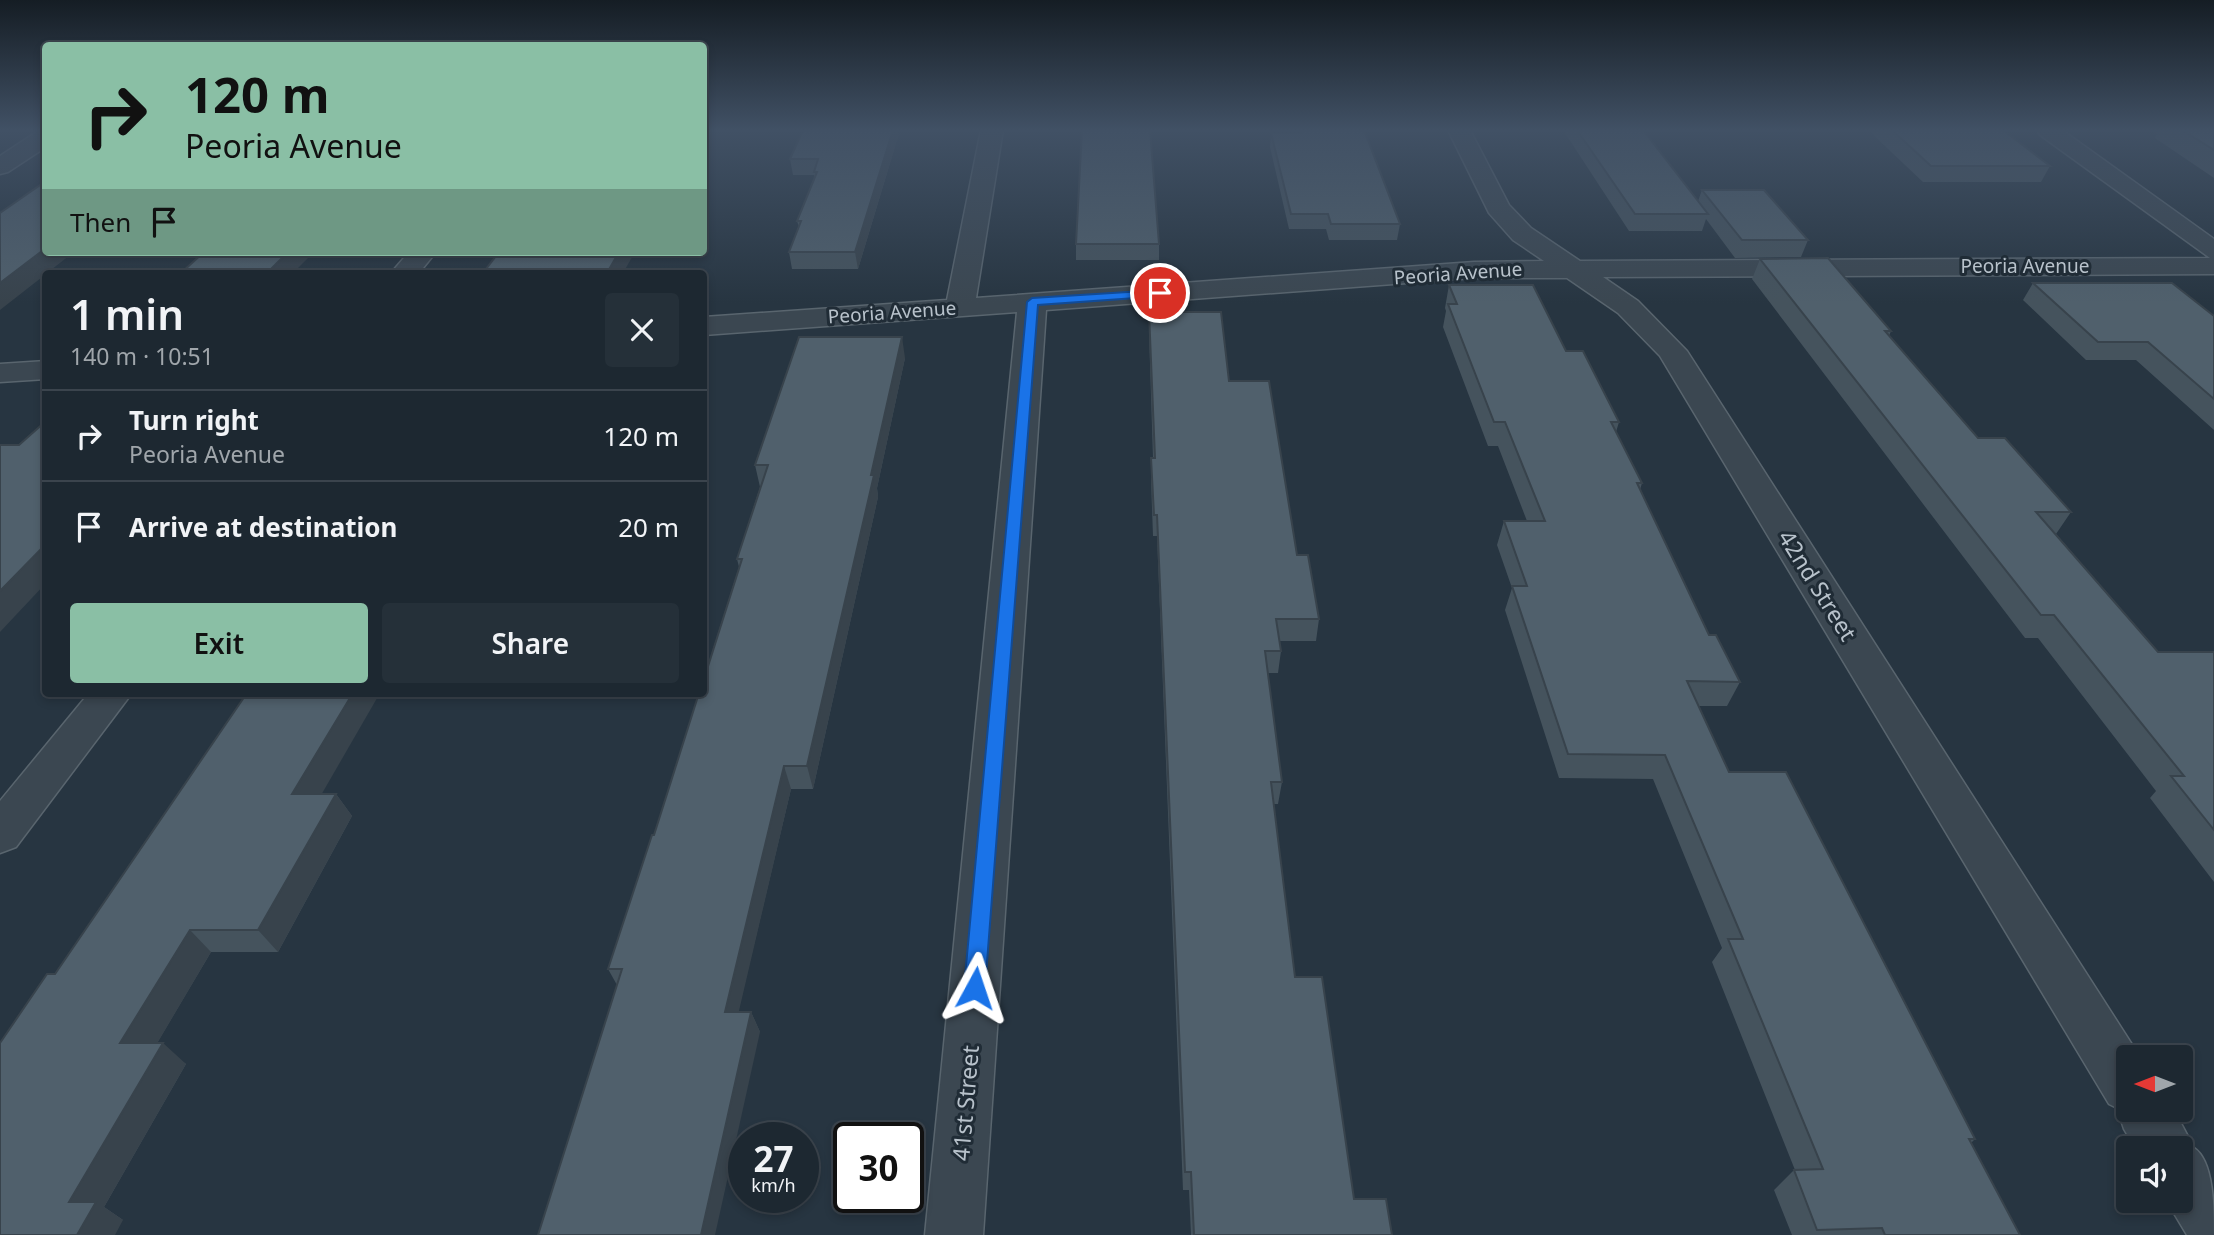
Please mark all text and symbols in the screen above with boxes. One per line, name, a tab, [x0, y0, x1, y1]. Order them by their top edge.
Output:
text: 120 m	[185, 61, 330, 127]
icon: right	[70, 70, 161, 161]
text: Peoria Avenue	[185, 124, 402, 167]
icon: arrive	[145, 203, 183, 241]
text: Then	[70, 204, 131, 240]
street label: Peoria Avenue	[1961, 253, 2089, 279]
street label: Peoria Avenue	[1393, 256, 1523, 290]
pin	[1130, 263, 1190, 323]
icon: arrive	[1141, 274, 1179, 312]
text: 1 min	[70, 285, 184, 342]
button: close	[605, 293, 679, 367]
street label: Peoria Avenue	[827, 295, 957, 329]
text: 140 m · 10:51	[70, 340, 214, 372]
text: Turn right	[129, 402, 259, 438]
icon: right	[70, 417, 108, 455]
text: 120 m	[603, 418, 679, 454]
text: Peoria Avenue	[129, 438, 285, 470]
icon: arrive	[70, 508, 108, 546]
text: Arrive at destination	[129, 509, 398, 545]
text: 20 m	[618, 509, 679, 545]
street label: 42nd Street	[1771, 524, 1865, 646]
button: Exit	[70, 603, 368, 683]
button: Share	[382, 603, 679, 683]
position arrow	[938, 951, 1012, 1025]
street label: 41st Street	[944, 1044, 986, 1162]
north arrow	[2116, 1045, 2193, 1122]
map controls	[2116, 1045, 2193, 1213]
speed limit sign: 30	[833, 1122, 924, 1213]
text: 27	[753, 1135, 794, 1182]
button: sound	[2116, 1136, 2193, 1213]
text: km/h	[751, 1173, 796, 1197]

